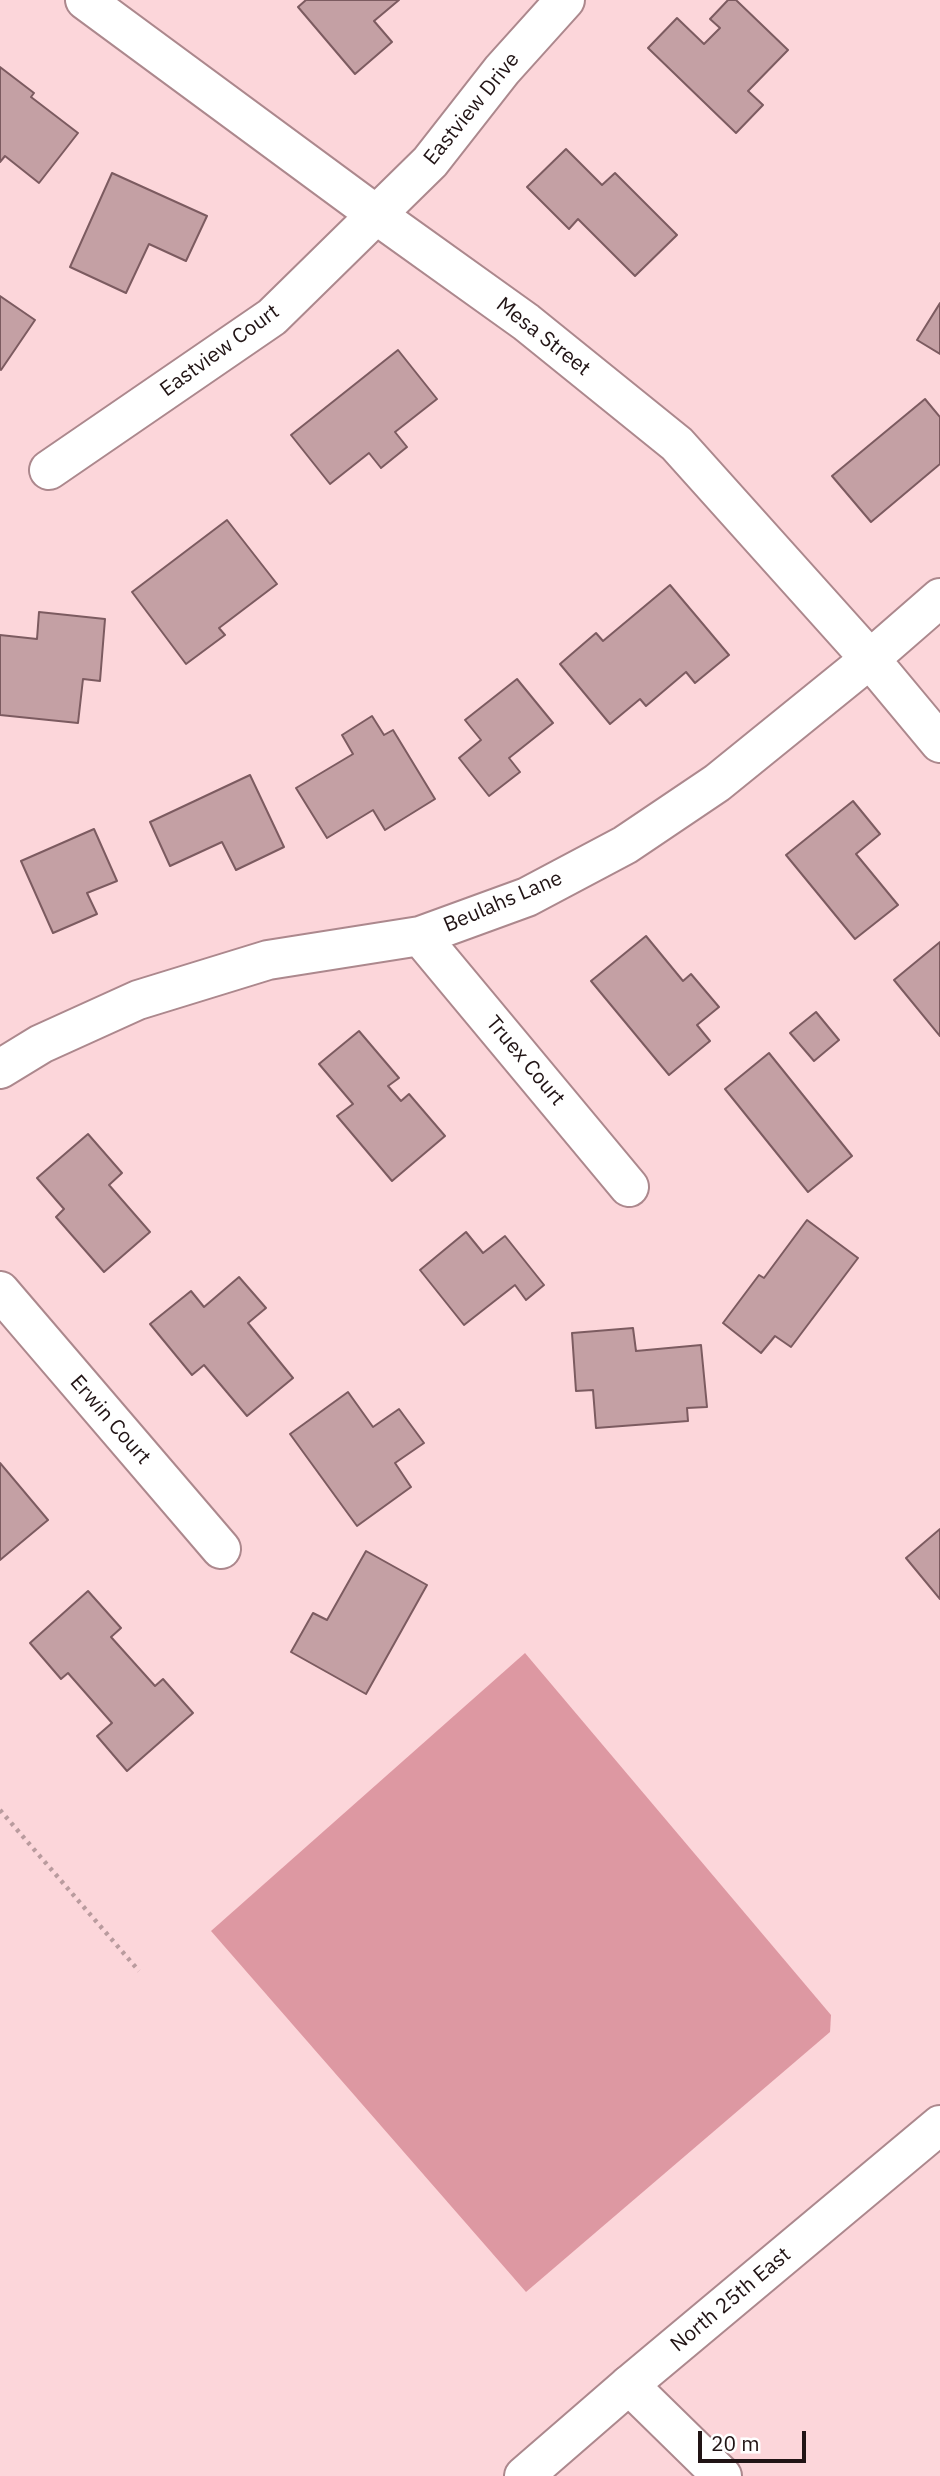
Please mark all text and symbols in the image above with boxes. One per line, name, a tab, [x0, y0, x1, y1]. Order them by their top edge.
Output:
street label: Eastview Drive	[419, 48, 525, 170]
street label: Mesa Street	[491, 292, 595, 382]
street label: Eastview Court	[156, 299, 284, 403]
street label: Beulahs Lane	[440, 866, 566, 938]
street label: Truex Court	[480, 1011, 570, 1111]
street label: Erwin Court	[64, 1370, 156, 1470]
street label: North 25th East	[666, 2242, 796, 2358]
scale bar	[702, 2416, 810, 2460]
text: 20 m	[711, 2429, 760, 2457]

